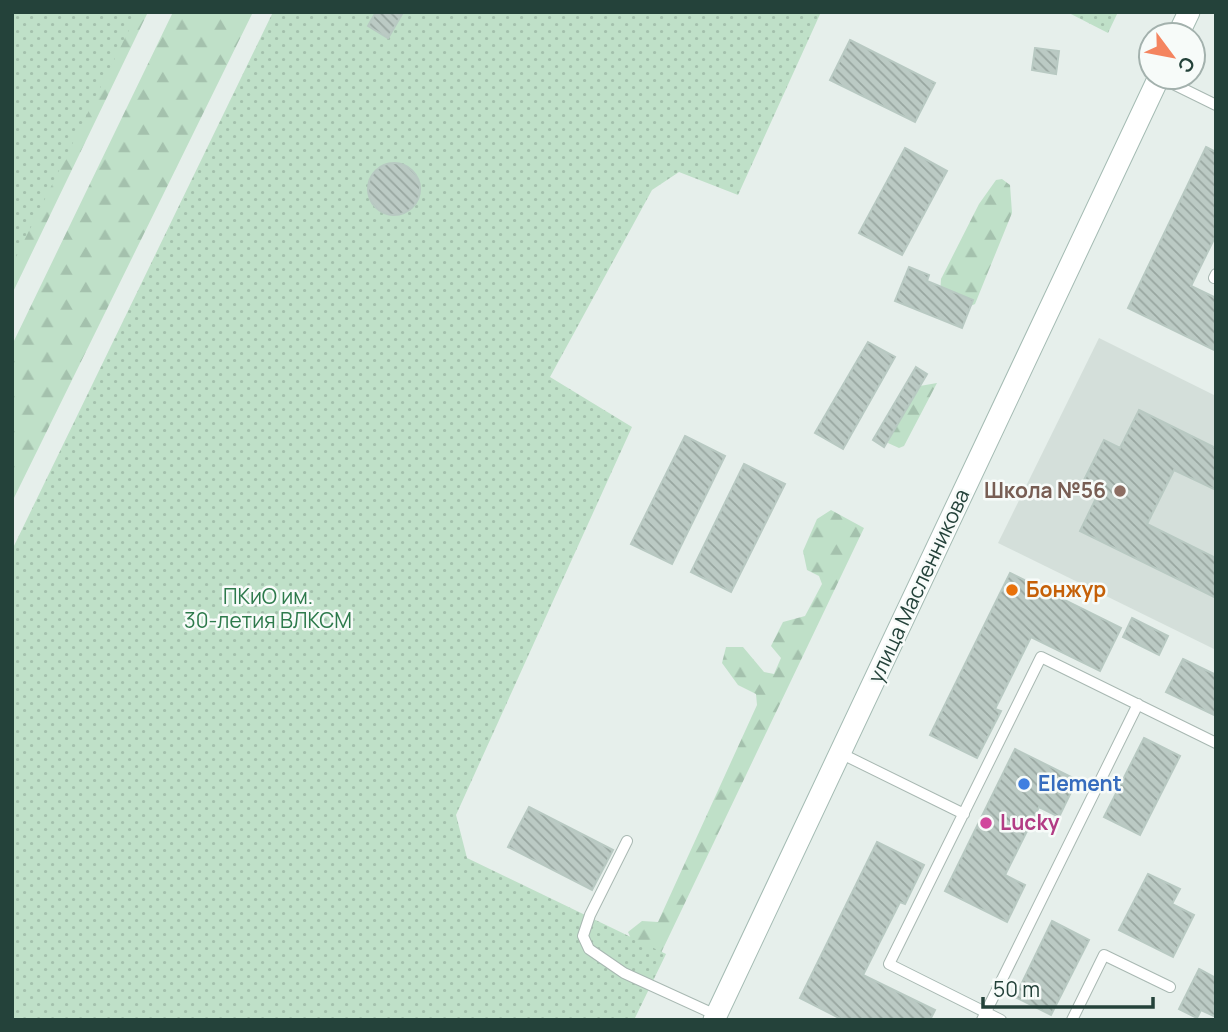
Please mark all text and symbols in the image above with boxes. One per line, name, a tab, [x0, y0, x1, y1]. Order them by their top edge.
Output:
north arrow	[1137, 21, 1207, 91]
text: С	[1172, 52, 1201, 78]
place label: Школа №56	[984, 476, 1106, 504]
marker: Школа №56	[1112, 483, 1128, 499]
street label: улица Масленникова	[861, 484, 975, 687]
place label: Бонжур	[1026, 575, 1106, 603]
park label: ПКиО им. 30-летия ВЛКСМ	[184, 582, 352, 634]
marker: Бонжур	[1004, 582, 1020, 598]
place label: Element	[1038, 769, 1122, 797]
marker: Element	[1016, 776, 1032, 792]
place label: Lucky	[1000, 808, 1060, 836]
marker: Lucky	[978, 815, 994, 831]
scale bar	[983, 965, 1153, 1009]
text: 50 m	[993, 975, 1040, 1003]

